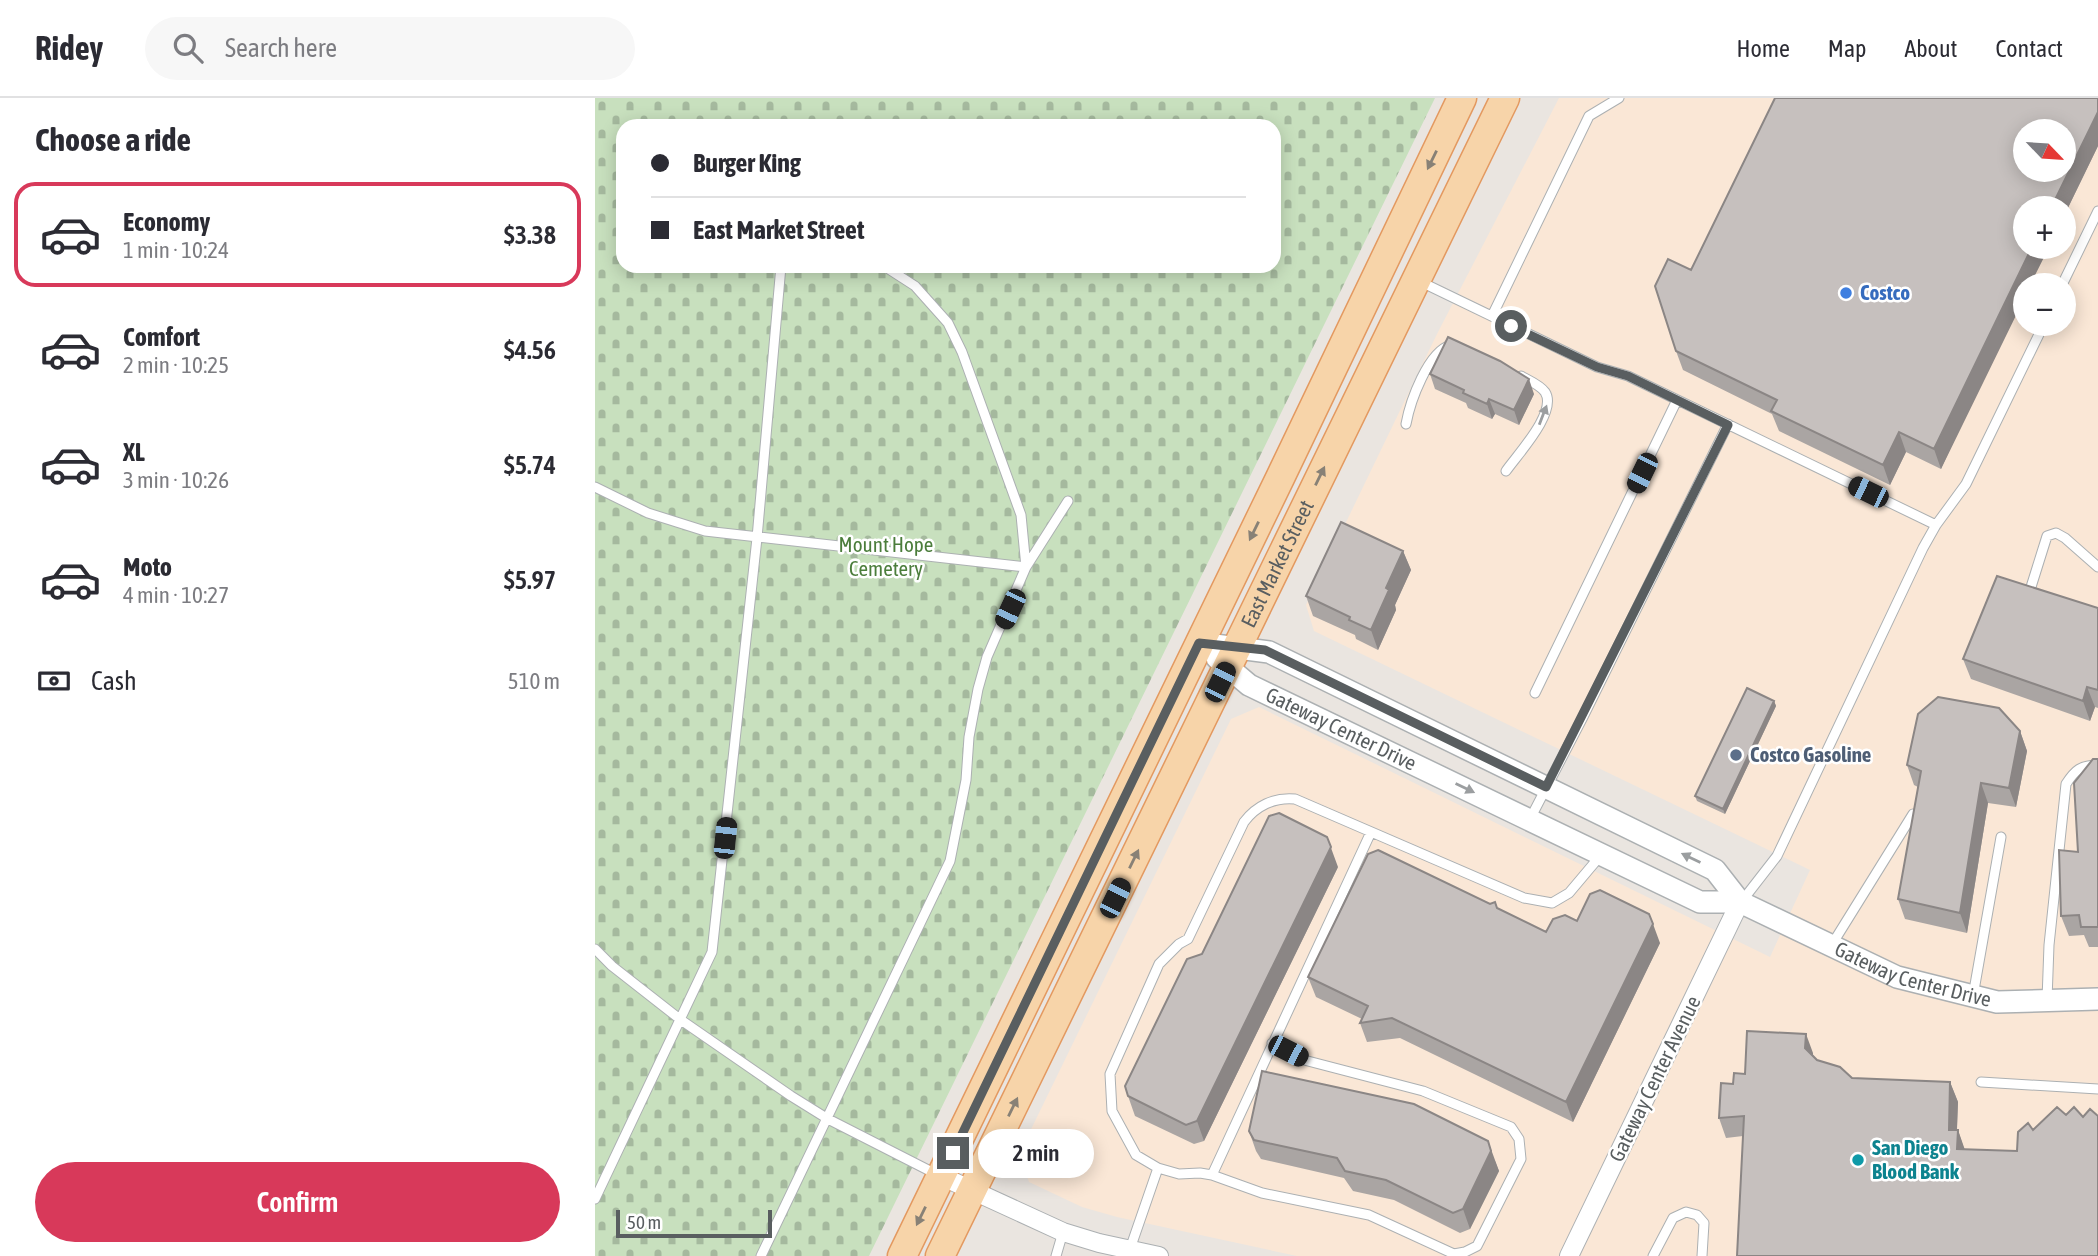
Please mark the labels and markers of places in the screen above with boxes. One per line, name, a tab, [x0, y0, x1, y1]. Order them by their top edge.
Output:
place label: Costco	[1860, 280, 1910, 304]
marker: Costco	[1838, 285, 1854, 301]
place label: Costco Gasoline	[1750, 742, 1871, 766]
marker: Costco Gasoline	[1728, 747, 1744, 763]
place label: San Diego Blood Bank	[1872, 1135, 1960, 1183]
marker: San Diego Blood Bank	[1850, 1152, 1866, 1168]

